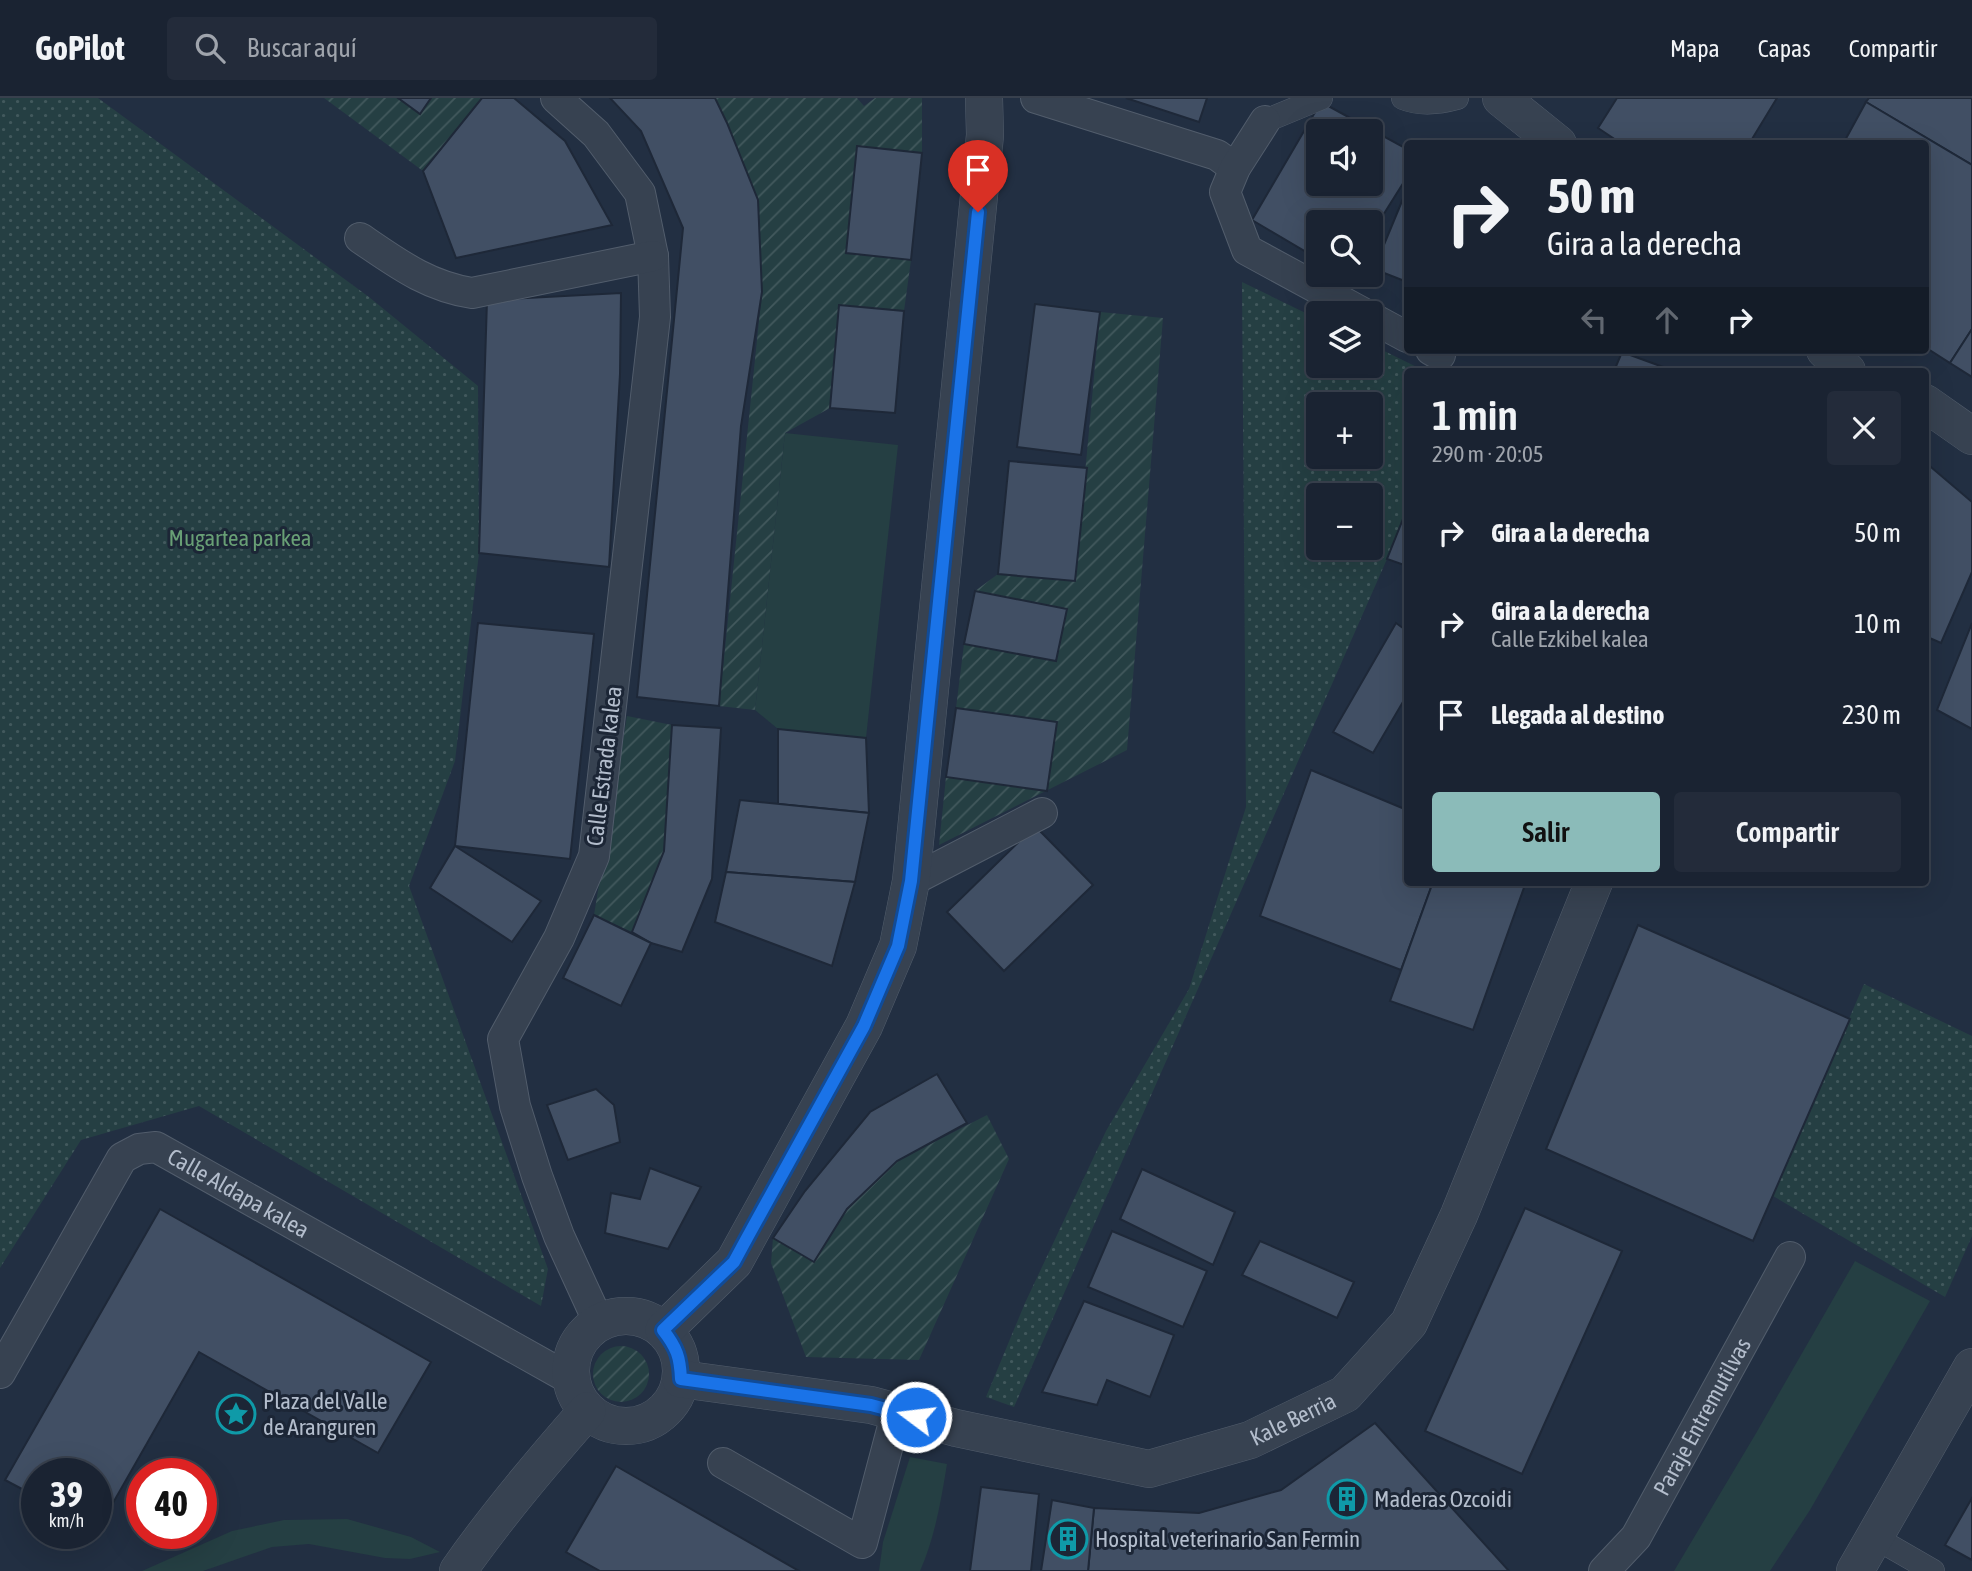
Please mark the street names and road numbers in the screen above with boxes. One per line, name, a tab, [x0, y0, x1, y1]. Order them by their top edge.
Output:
street label: Calle Estrada kalea	[581, 685, 627, 847]
street label: Calle Aldapa kalea	[163, 1143, 314, 1243]
street label: Paraje Entremutilvas	[1648, 1333, 1756, 1500]
street label: Kale Berria	[1246, 1387, 1340, 1451]

